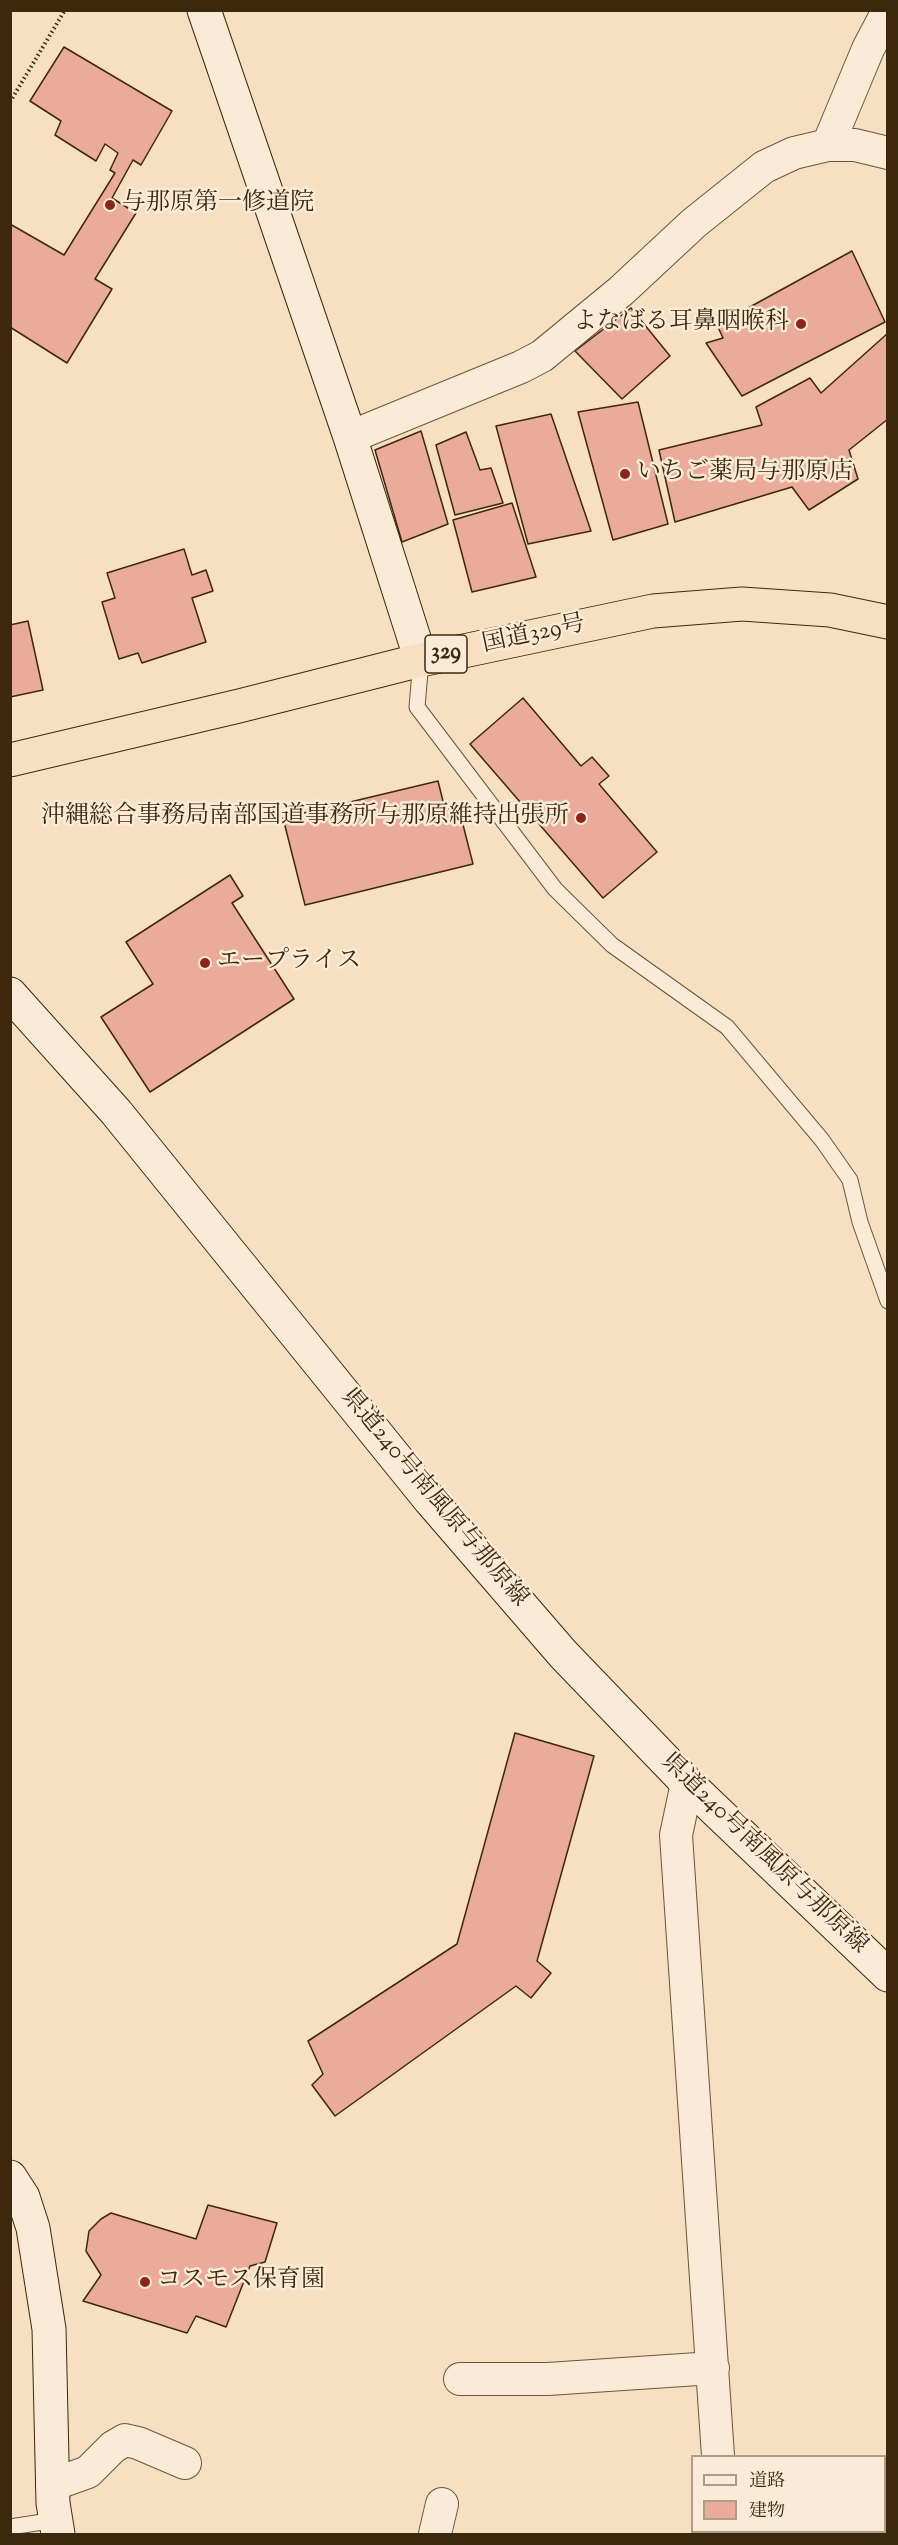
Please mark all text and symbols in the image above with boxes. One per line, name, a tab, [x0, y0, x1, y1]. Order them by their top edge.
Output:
place label: 与那原第一修道院	[122, 191, 314, 219]
marker: 与那原第一修道院	[103, 198, 117, 212]
place label: よなばる耳鼻咽喉科	[573, 310, 789, 338]
marker: よなばる耳鼻咽喉科	[794, 317, 808, 331]
place label: いちご薬局与那原店	[637, 460, 853, 488]
marker: いちご薬局与那原店	[618, 467, 632, 481]
street label: 国道329号	[480, 611, 588, 661]
road number: 329	[425, 635, 467, 673]
place label: 沖縄総合事務局南部国道事務所与那原維持出張所	[41, 804, 569, 832]
marker: 沖縄総合事務局南部国道事務所与那原維持出張所	[574, 811, 588, 825]
place label: エープライス	[217, 949, 361, 977]
marker: エープライス	[198, 956, 212, 970]
street label: 県道240号南風原与那原線	[333, 1384, 533, 1614]
street label: 県道240号南風原与那原線	[654, 1749, 872, 1961]
place label: コスモス保育園	[157, 2268, 325, 2296]
marker: コスモス保育園	[138, 2275, 152, 2289]
legend	[691, 2455, 886, 2533]
text: 道路	[749, 2469, 785, 2495]
text: 建物	[749, 2499, 785, 2525]

